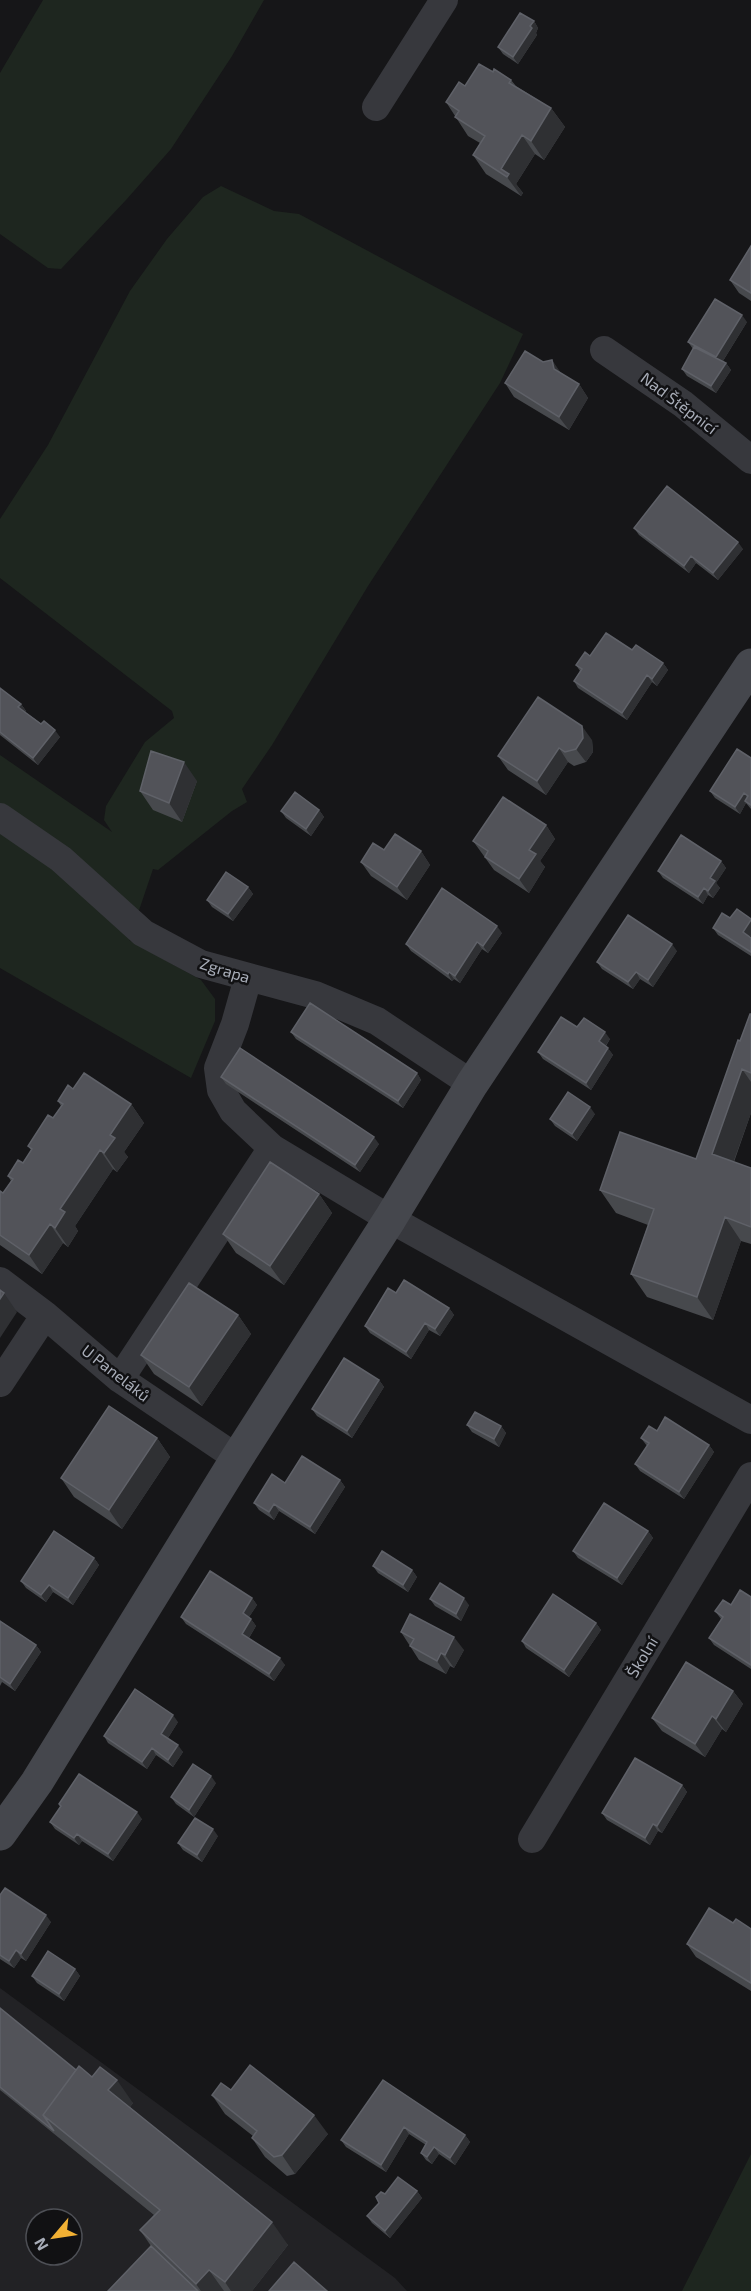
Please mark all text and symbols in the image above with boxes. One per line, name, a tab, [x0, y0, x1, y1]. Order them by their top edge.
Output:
street label: Nad Štěpnicí	[637, 368, 722, 438]
street label: Zgrapa	[198, 953, 252, 986]
street label: U Paneláků	[79, 1340, 154, 1405]
street label: Školní	[622, 1632, 662, 1680]
north arrow	[24, 2207, 84, 2267]
text: N	[29, 2235, 52, 2254]

